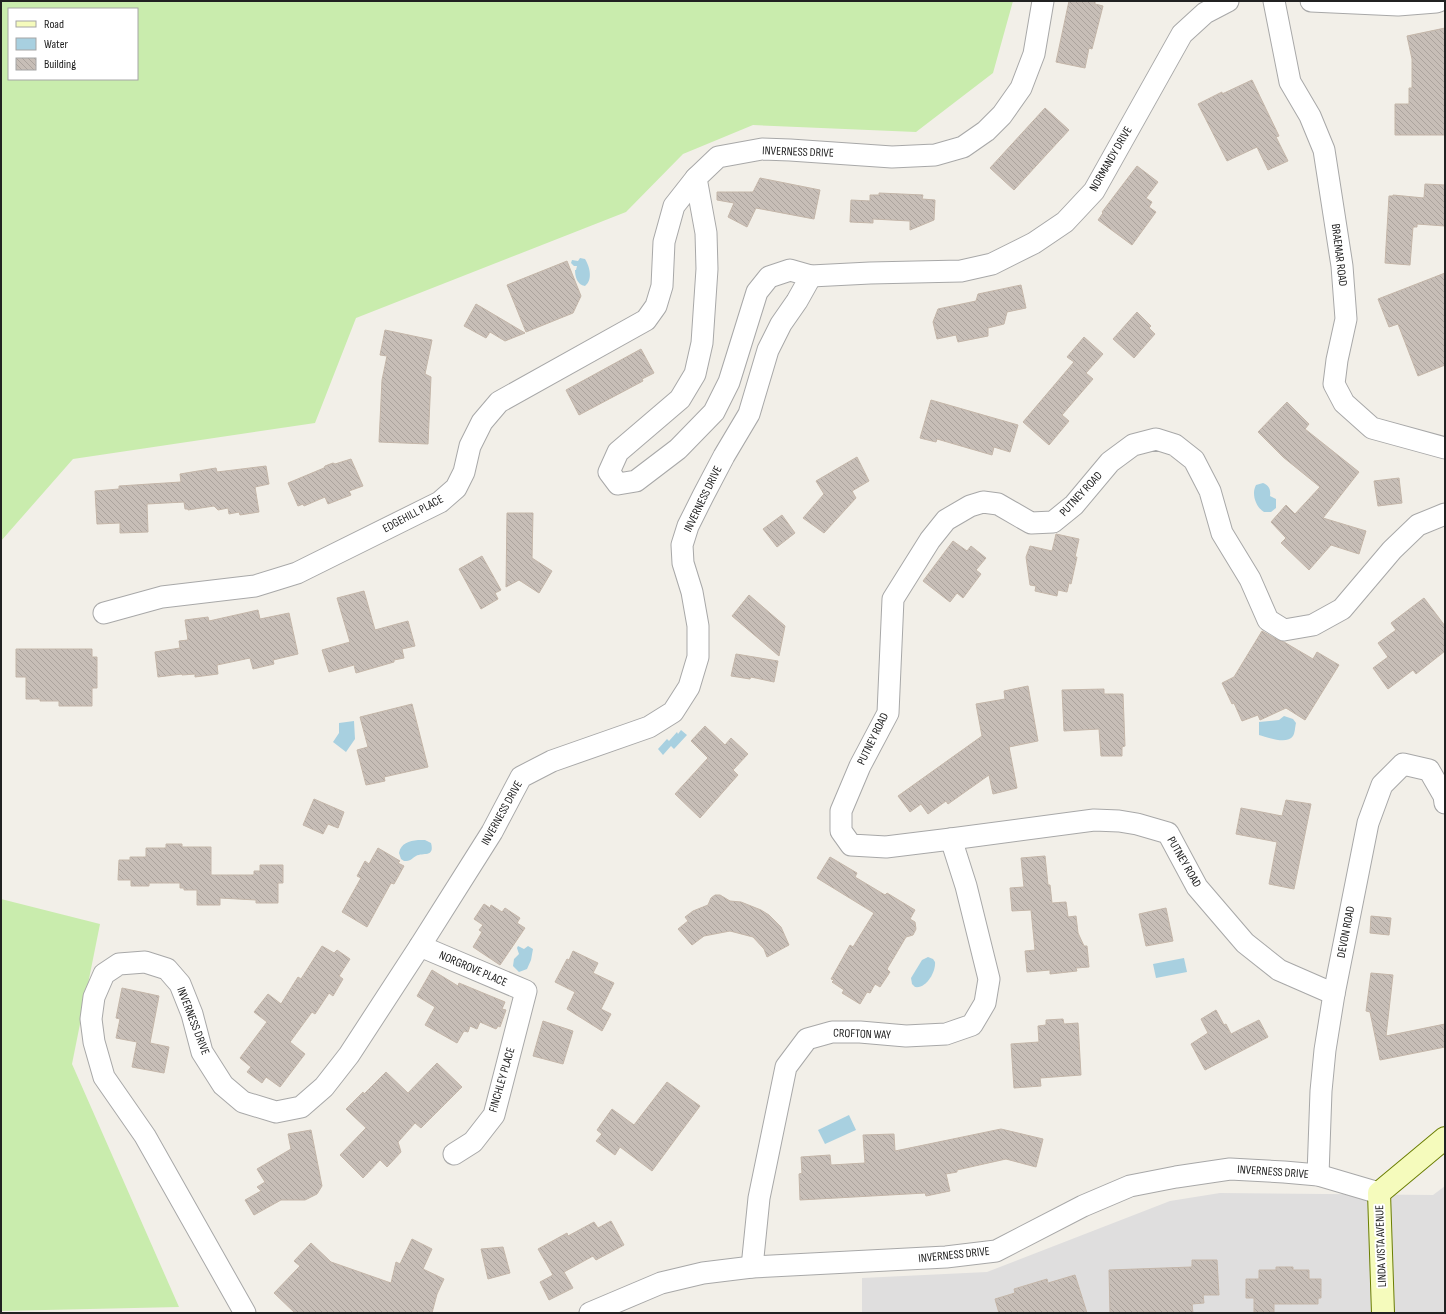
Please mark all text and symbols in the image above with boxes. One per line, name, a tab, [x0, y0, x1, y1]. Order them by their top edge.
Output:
legend	[8, 8, 138, 80]
text: Road	[44, 17, 64, 32]
text: Water	[44, 37, 68, 52]
text: Building	[44, 57, 76, 72]
street label: NORMANDY DRIVE	[1086, 124, 1136, 194]
street label: INVERNESS DRIVE	[762, 143, 834, 161]
street label: BRAEMAR ROAD	[1328, 223, 1350, 287]
street label: INVERNESS DRIVE	[681, 463, 725, 535]
street label: PUTNEY ROAD	[1056, 468, 1106, 520]
street label: EDGEHILL PLACE	[380, 492, 446, 536]
street label: PUTNEY ROAD	[854, 710, 892, 768]
street label: INVERNESS DRIVE	[478, 778, 526, 848]
street label: PUTNEY ROAD	[1163, 834, 1205, 890]
street label: DEVON ROAD	[1334, 905, 1358, 959]
street label: NORGROVE PLACE	[437, 948, 509, 990]
street label: INVERNESS DRIVE	[173, 985, 213, 1057]
street label: CROFTON WAY	[833, 1025, 891, 1043]
street label: FINCHLEY PLACE	[486, 1046, 518, 1114]
street label: INVERNESS DRIVE	[1237, 1162, 1309, 1182]
street label: LINDA VISTA AVENUE	[1372, 1205, 1390, 1287]
street label: INVERNESS DRIVE	[918, 1244, 990, 1266]

